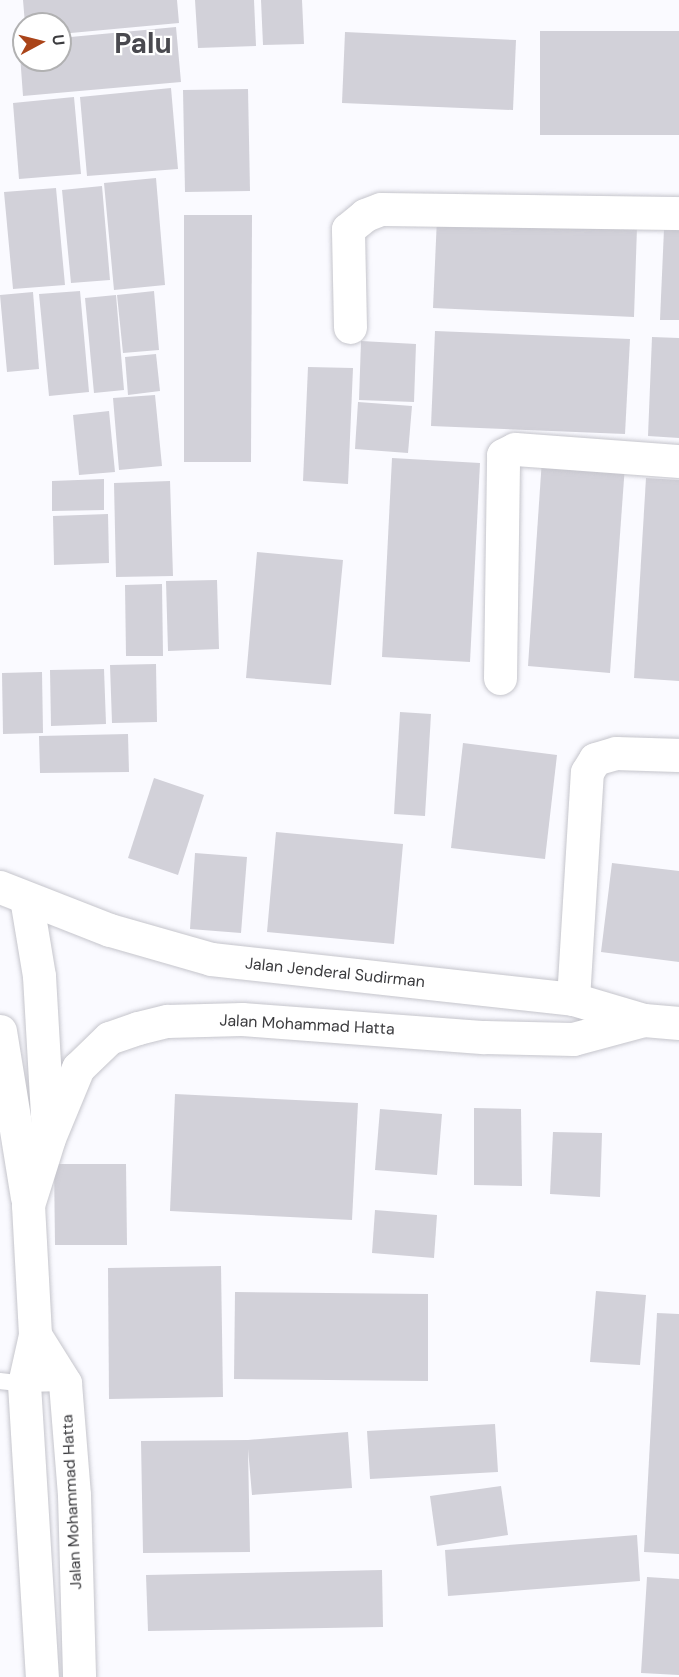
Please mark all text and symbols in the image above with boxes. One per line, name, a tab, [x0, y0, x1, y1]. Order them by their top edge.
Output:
north arrow	[12, 12, 72, 72]
district label: Palu	[114, 27, 172, 61]
text: U	[47, 33, 69, 47]
street label: Jalan Jenderal Sudirman	[244, 954, 426, 992]
street label: Jalan Mohammad Hatta	[219, 1011, 395, 1039]
street label: Jalan Mohammad Hatta	[58, 1414, 86, 1590]

